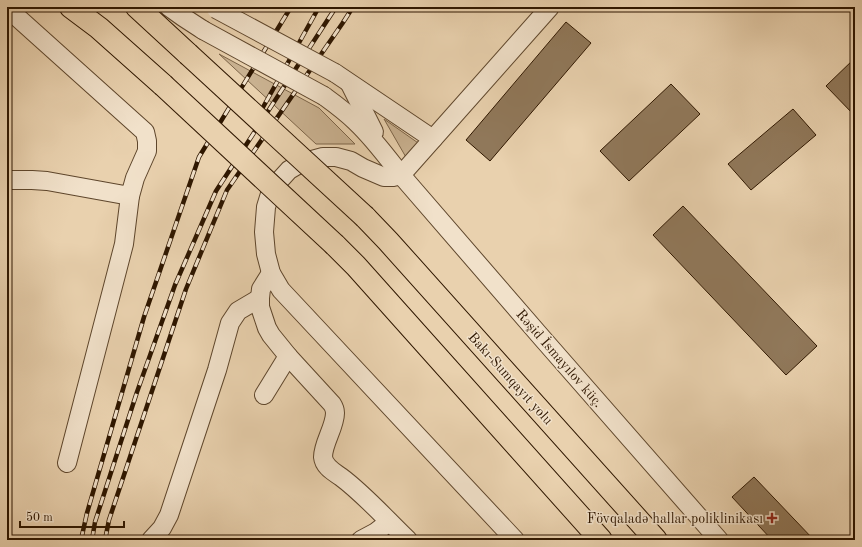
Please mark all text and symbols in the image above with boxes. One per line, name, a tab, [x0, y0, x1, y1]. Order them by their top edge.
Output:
street label: Rəşid İsmayılov küç.	[513, 305, 608, 410]
street label: Bakı-Sumqayıt yolu	[465, 330, 556, 428]
scale bar	[20, 503, 124, 529]
text: 50 m	[26, 511, 53, 524]
place label: Fövqaladə hallar poliklinikası	[587, 512, 763, 526]
marker: Fövqaladə hallar poliklinikası	[766, 512, 778, 524]

